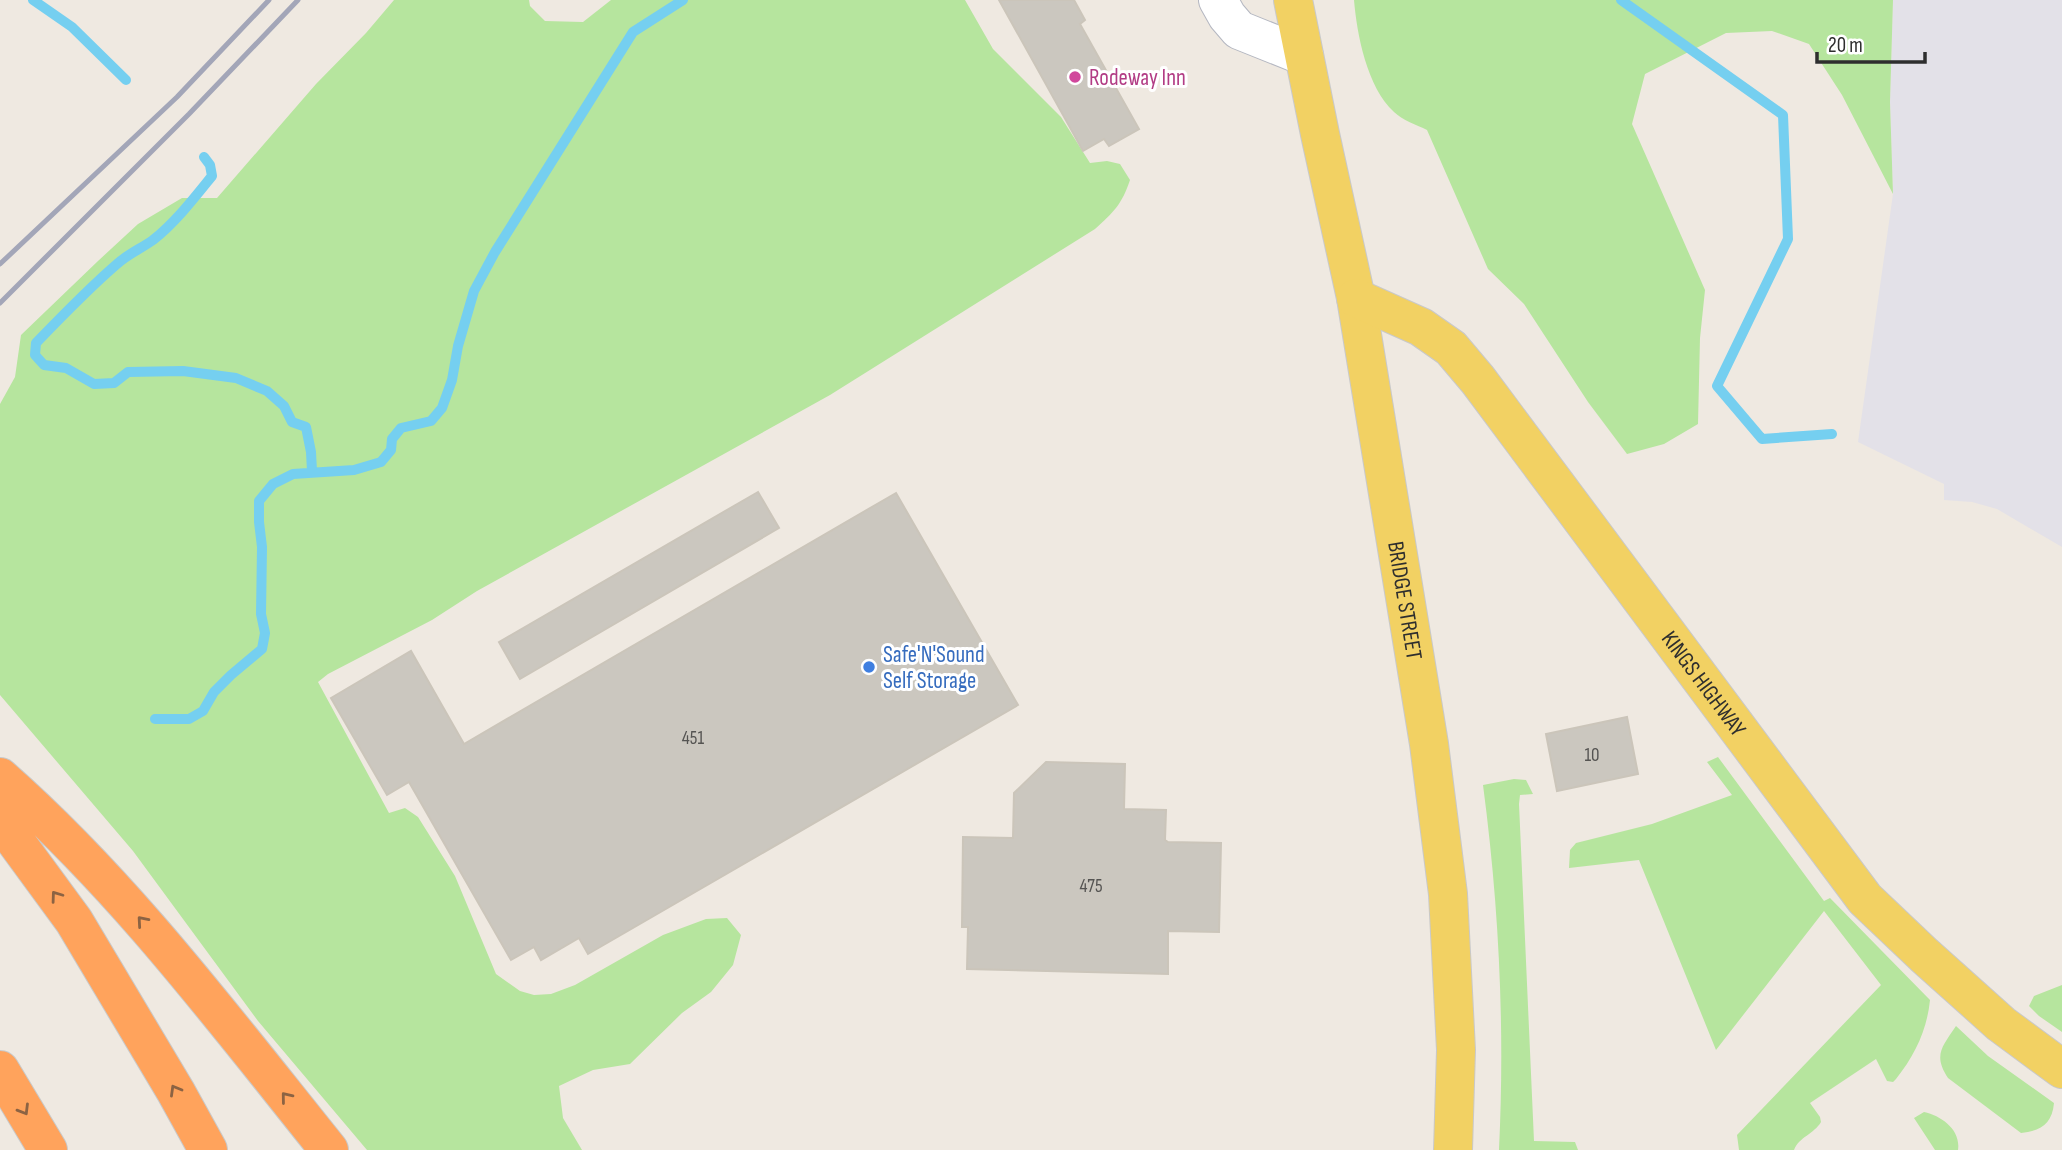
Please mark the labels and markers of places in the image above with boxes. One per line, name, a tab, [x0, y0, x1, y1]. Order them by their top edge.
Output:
place label: Rodeway Inn	[1089, 64, 1186, 92]
marker: Rodeway Inn	[1067, 69, 1083, 85]
place label: Safe'N'Sound Self Storage	[883, 641, 984, 695]
marker: Safe'N'Sound Self Storage	[861, 659, 877, 675]

